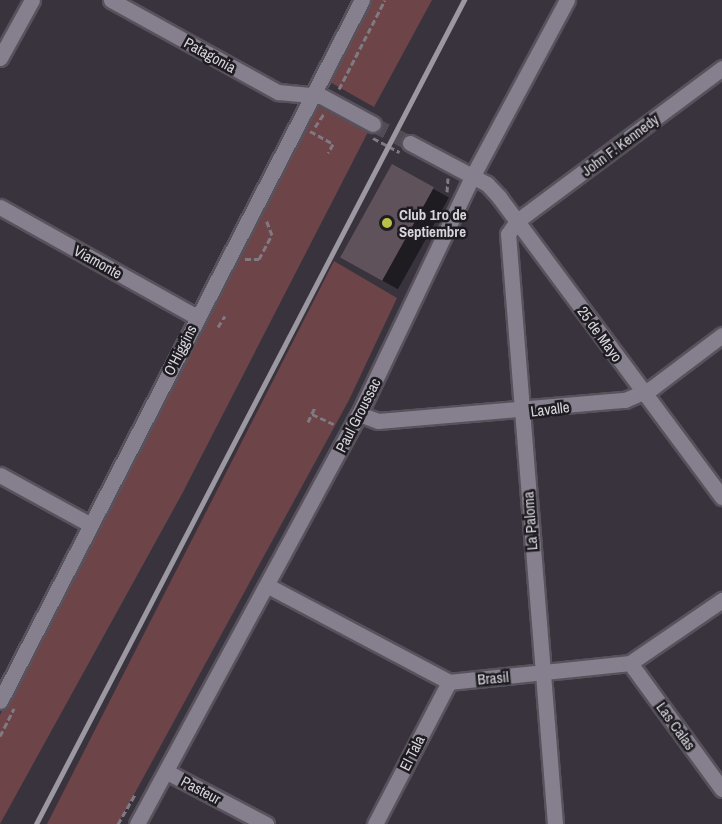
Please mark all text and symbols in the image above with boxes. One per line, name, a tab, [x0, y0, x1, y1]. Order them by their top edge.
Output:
street label: Patagonia	[181, 34, 239, 76]
street label: John F. Kennedy	[578, 110, 662, 180]
place label: Club 1ro de Septiembre	[399, 205, 467, 240]
marker: Club 1ro de Septiembre	[380, 216, 394, 230]
street label: Viamonte	[71, 241, 125, 283]
street label: 25 de Mayo	[574, 303, 626, 365]
street label: O'Higgins	[160, 322, 200, 378]
street label: Paul Groussac	[332, 375, 384, 455]
street label: Lavalle	[530, 398, 570, 420]
street label: La Paloma	[519, 491, 541, 551]
street label: Brasil	[477, 668, 509, 688]
street label: Las Calas	[653, 699, 699, 753]
street label: El Tala	[396, 732, 428, 774]
street label: Pasteur	[178, 772, 224, 808]

